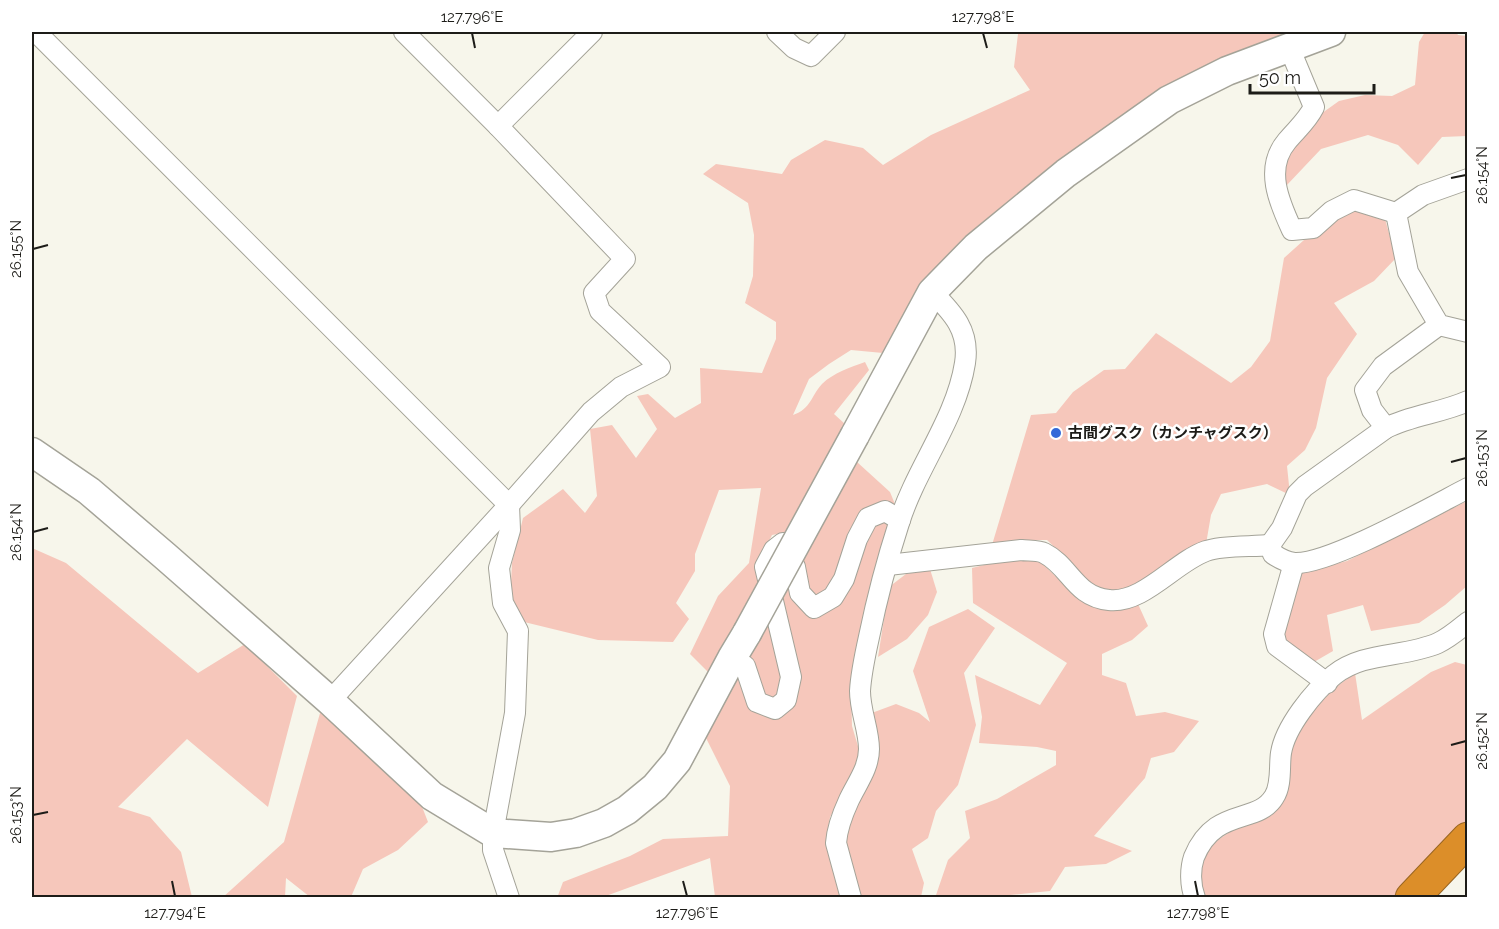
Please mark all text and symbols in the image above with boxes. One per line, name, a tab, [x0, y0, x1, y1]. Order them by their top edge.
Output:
text: 127.796°E	[441, 8, 503, 26]
text: 127.798°E	[952, 8, 1014, 26]
scale bar	[1250, 57, 1374, 95]
text: 50 m	[1259, 67, 1301, 88]
text: 26.154°N	[1473, 146, 1491, 204]
text: 26.155°N	[7, 220, 25, 278]
place label: 古間グスク（カンチャグスク）	[1068, 424, 1278, 442]
marker: 古間グスク（カンチャグスク）	[1049, 426, 1063, 440]
text: 26.153°N	[1473, 429, 1491, 487]
text: 26.154°N	[7, 503, 25, 561]
text: 26.152°N	[1473, 712, 1491, 770]
text: 26.153°N	[7, 786, 25, 844]
text: 127.794°E	[144, 904, 206, 922]
text: 127.796°E	[656, 904, 718, 922]
text: 127.798°E	[1167, 904, 1229, 922]

